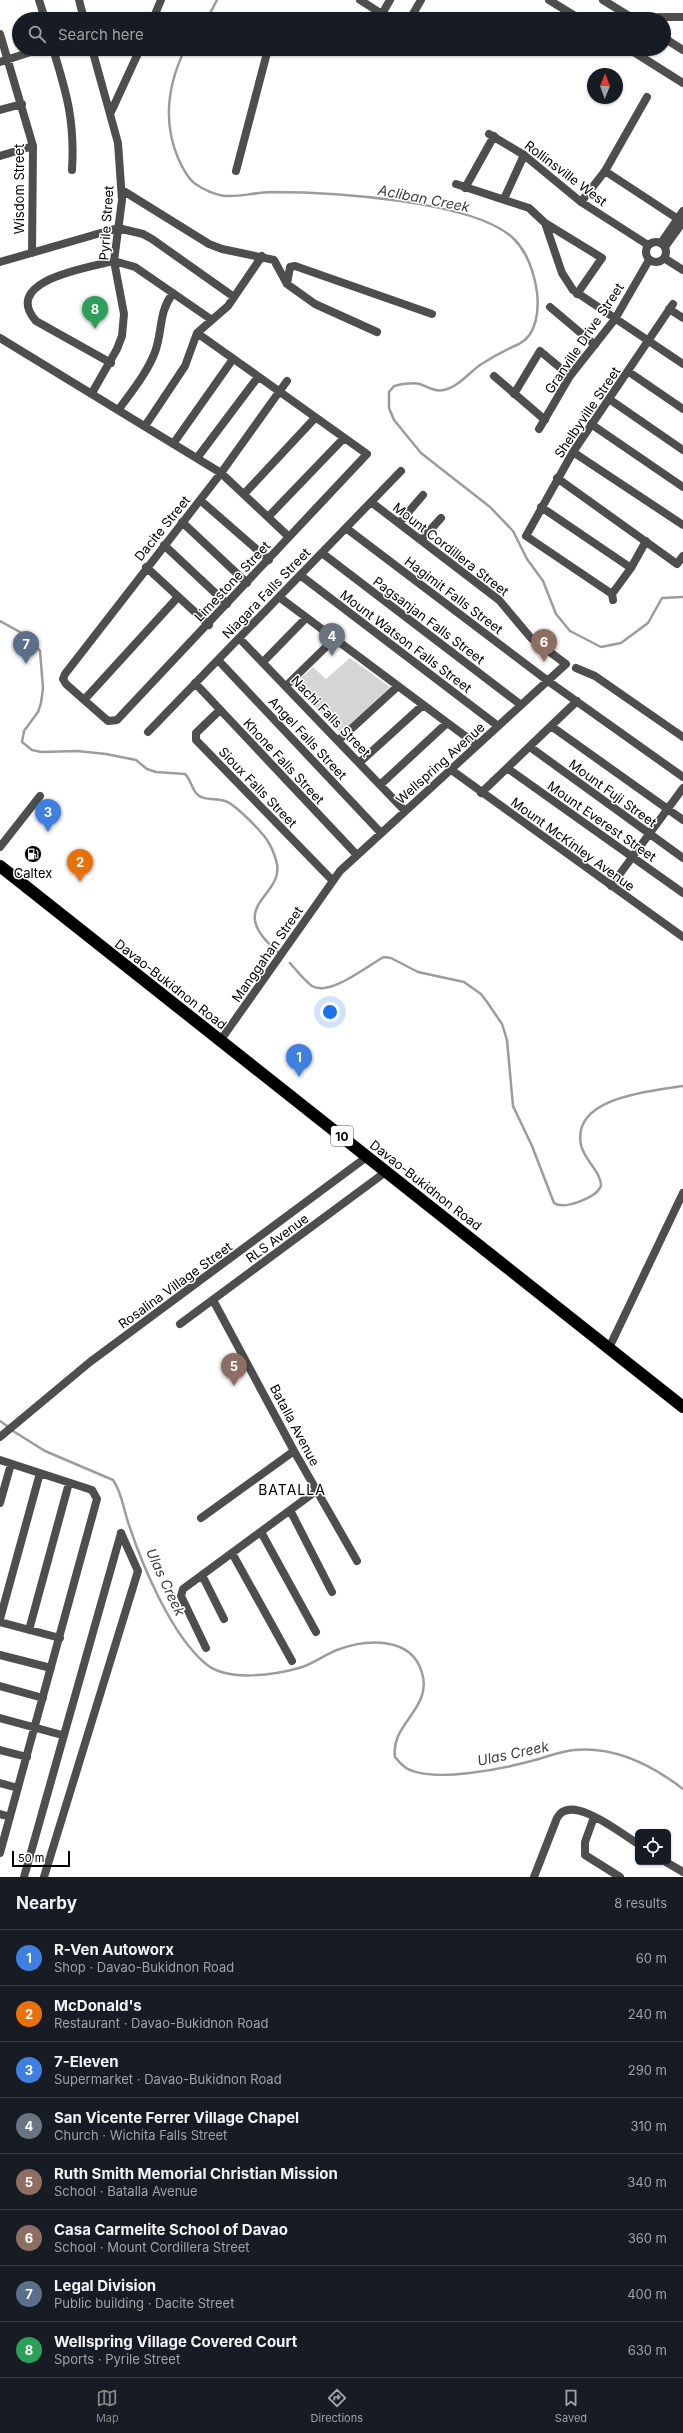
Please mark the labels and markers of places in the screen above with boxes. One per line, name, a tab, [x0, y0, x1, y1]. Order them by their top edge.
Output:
pin: 8	[82, 296, 108, 329]
pin: 4	[319, 623, 345, 656]
pin: 6	[531, 629, 557, 662]
pin: 7	[13, 631, 39, 664]
pin: 3	[35, 799, 61, 832]
fuel station icon: Caltex	[23, 844, 43, 864]
pin: 2	[67, 849, 93, 882]
place label: Caltex	[14, 865, 52, 881]
pin: 1	[286, 1044, 312, 1077]
pin: 5	[221, 1353, 247, 1386]

